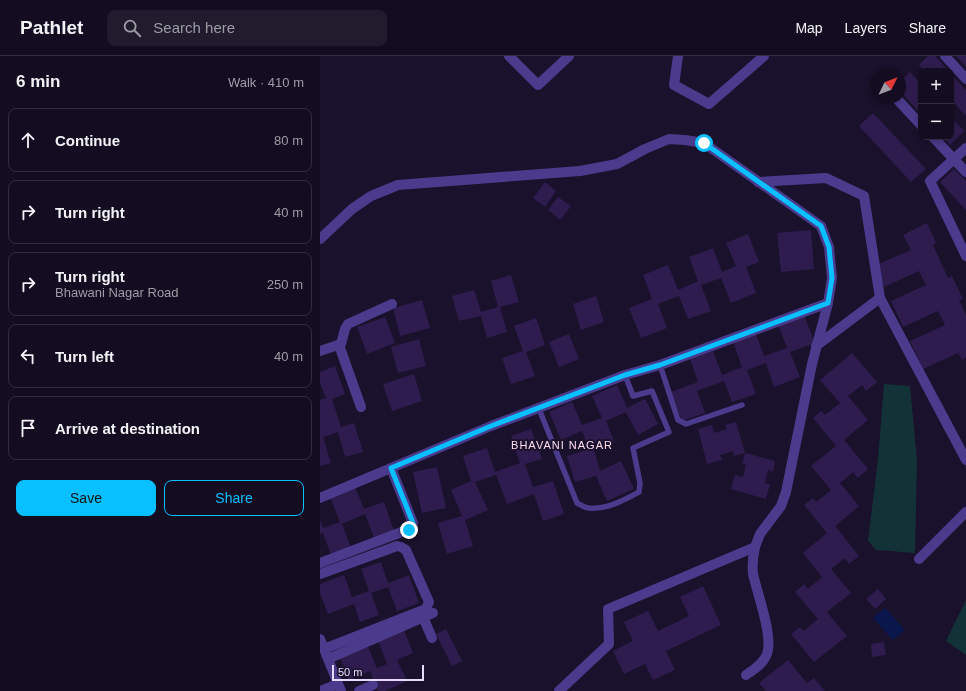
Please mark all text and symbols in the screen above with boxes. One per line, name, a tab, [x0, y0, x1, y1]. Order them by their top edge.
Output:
search box	[107, 10, 387, 46]
text: Pathlet	[20, 17, 83, 38]
icon: search	[121, 17, 143, 39]
text: Search here	[153, 19, 235, 36]
text: Map	[795, 20, 823, 36]
text: Layers	[845, 20, 887, 36]
text: Share	[909, 20, 946, 36]
north arrow	[870, 68, 906, 104]
map controls	[918, 68, 954, 140]
button: +	[918, 68, 954, 104]
text: 6 min	[16, 72, 60, 91]
text: Walk · 410 m	[228, 75, 304, 90]
button: −	[918, 104, 954, 140]
icon: ahead	[17, 129, 39, 151]
text: Continue	[55, 132, 120, 149]
text: 80 m	[274, 133, 303, 148]
route start	[695, 134, 713, 152]
icon: right	[17, 201, 39, 223]
text: Turn right	[55, 204, 125, 221]
text: 40 m	[274, 205, 303, 220]
text: Turn right	[55, 268, 125, 285]
icon: right	[17, 273, 39, 295]
text: 250 m	[267, 277, 303, 292]
text: Bhawani Nagar Road	[55, 285, 179, 300]
icon: left	[17, 345, 39, 367]
text: Turn left	[55, 348, 114, 365]
text: 40 m	[274, 349, 303, 364]
icon: arrive	[17, 417, 39, 439]
text: Arrive at destination	[55, 420, 200, 437]
district label: BHAVANI NAGAR	[511, 439, 613, 451]
button: Save	[16, 480, 156, 516]
button: Share	[164, 480, 304, 516]
route end	[400, 521, 418, 539]
scale bar	[332, 663, 424, 682]
text: 50 m	[338, 666, 362, 678]

